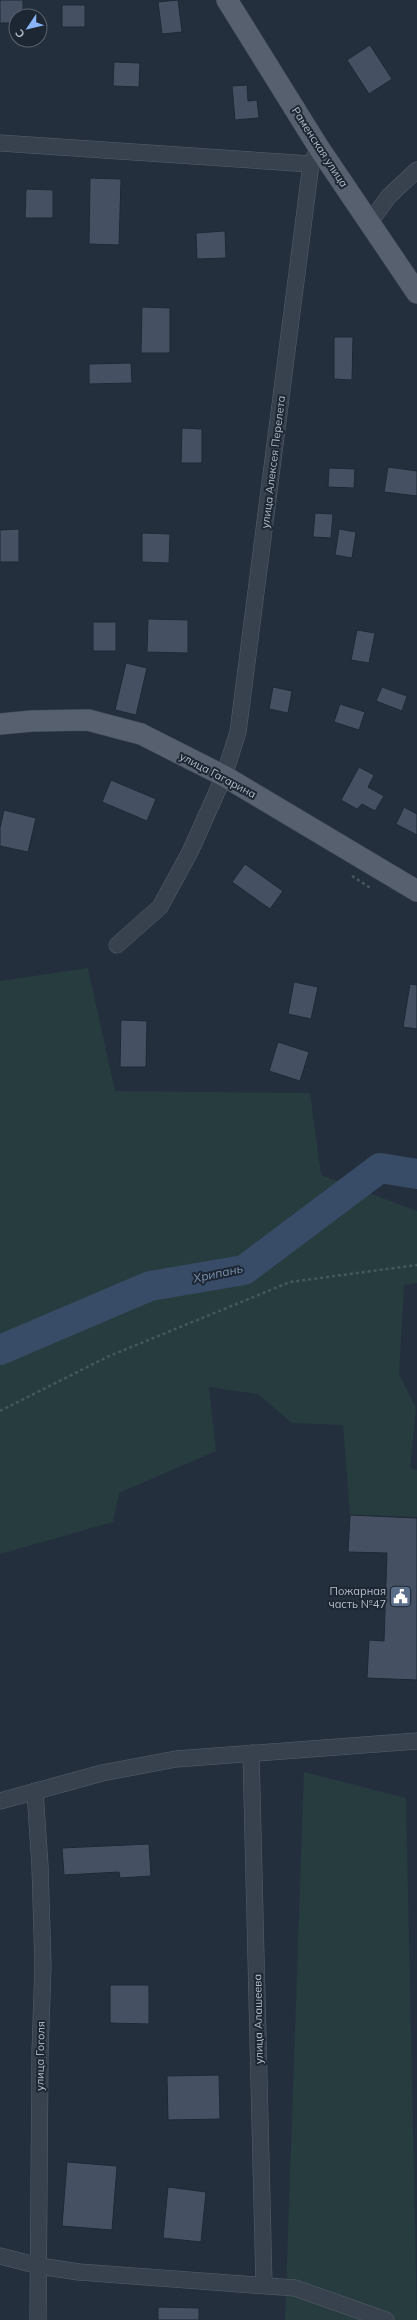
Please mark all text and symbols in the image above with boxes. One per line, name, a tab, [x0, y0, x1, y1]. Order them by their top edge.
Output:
north arrow	[8, 8, 48, 48]
text: С	[12, 26, 28, 41]
street label: Раменская улица	[289, 104, 351, 190]
street label: улица Алексея Перелета	[258, 395, 288, 529]
street label: улица Гагарина	[177, 749, 259, 801]
water label: Хрипань	[191, 1260, 245, 1286]
place label: Пожарная часть №47	[328, 1584, 386, 1611]
public building icon: Пожарная часть №47	[388, 1584, 414, 1610]
street label: улица Алашеева	[250, 1974, 266, 2064]
street label: улица Гоголя	[32, 2021, 48, 2091]

